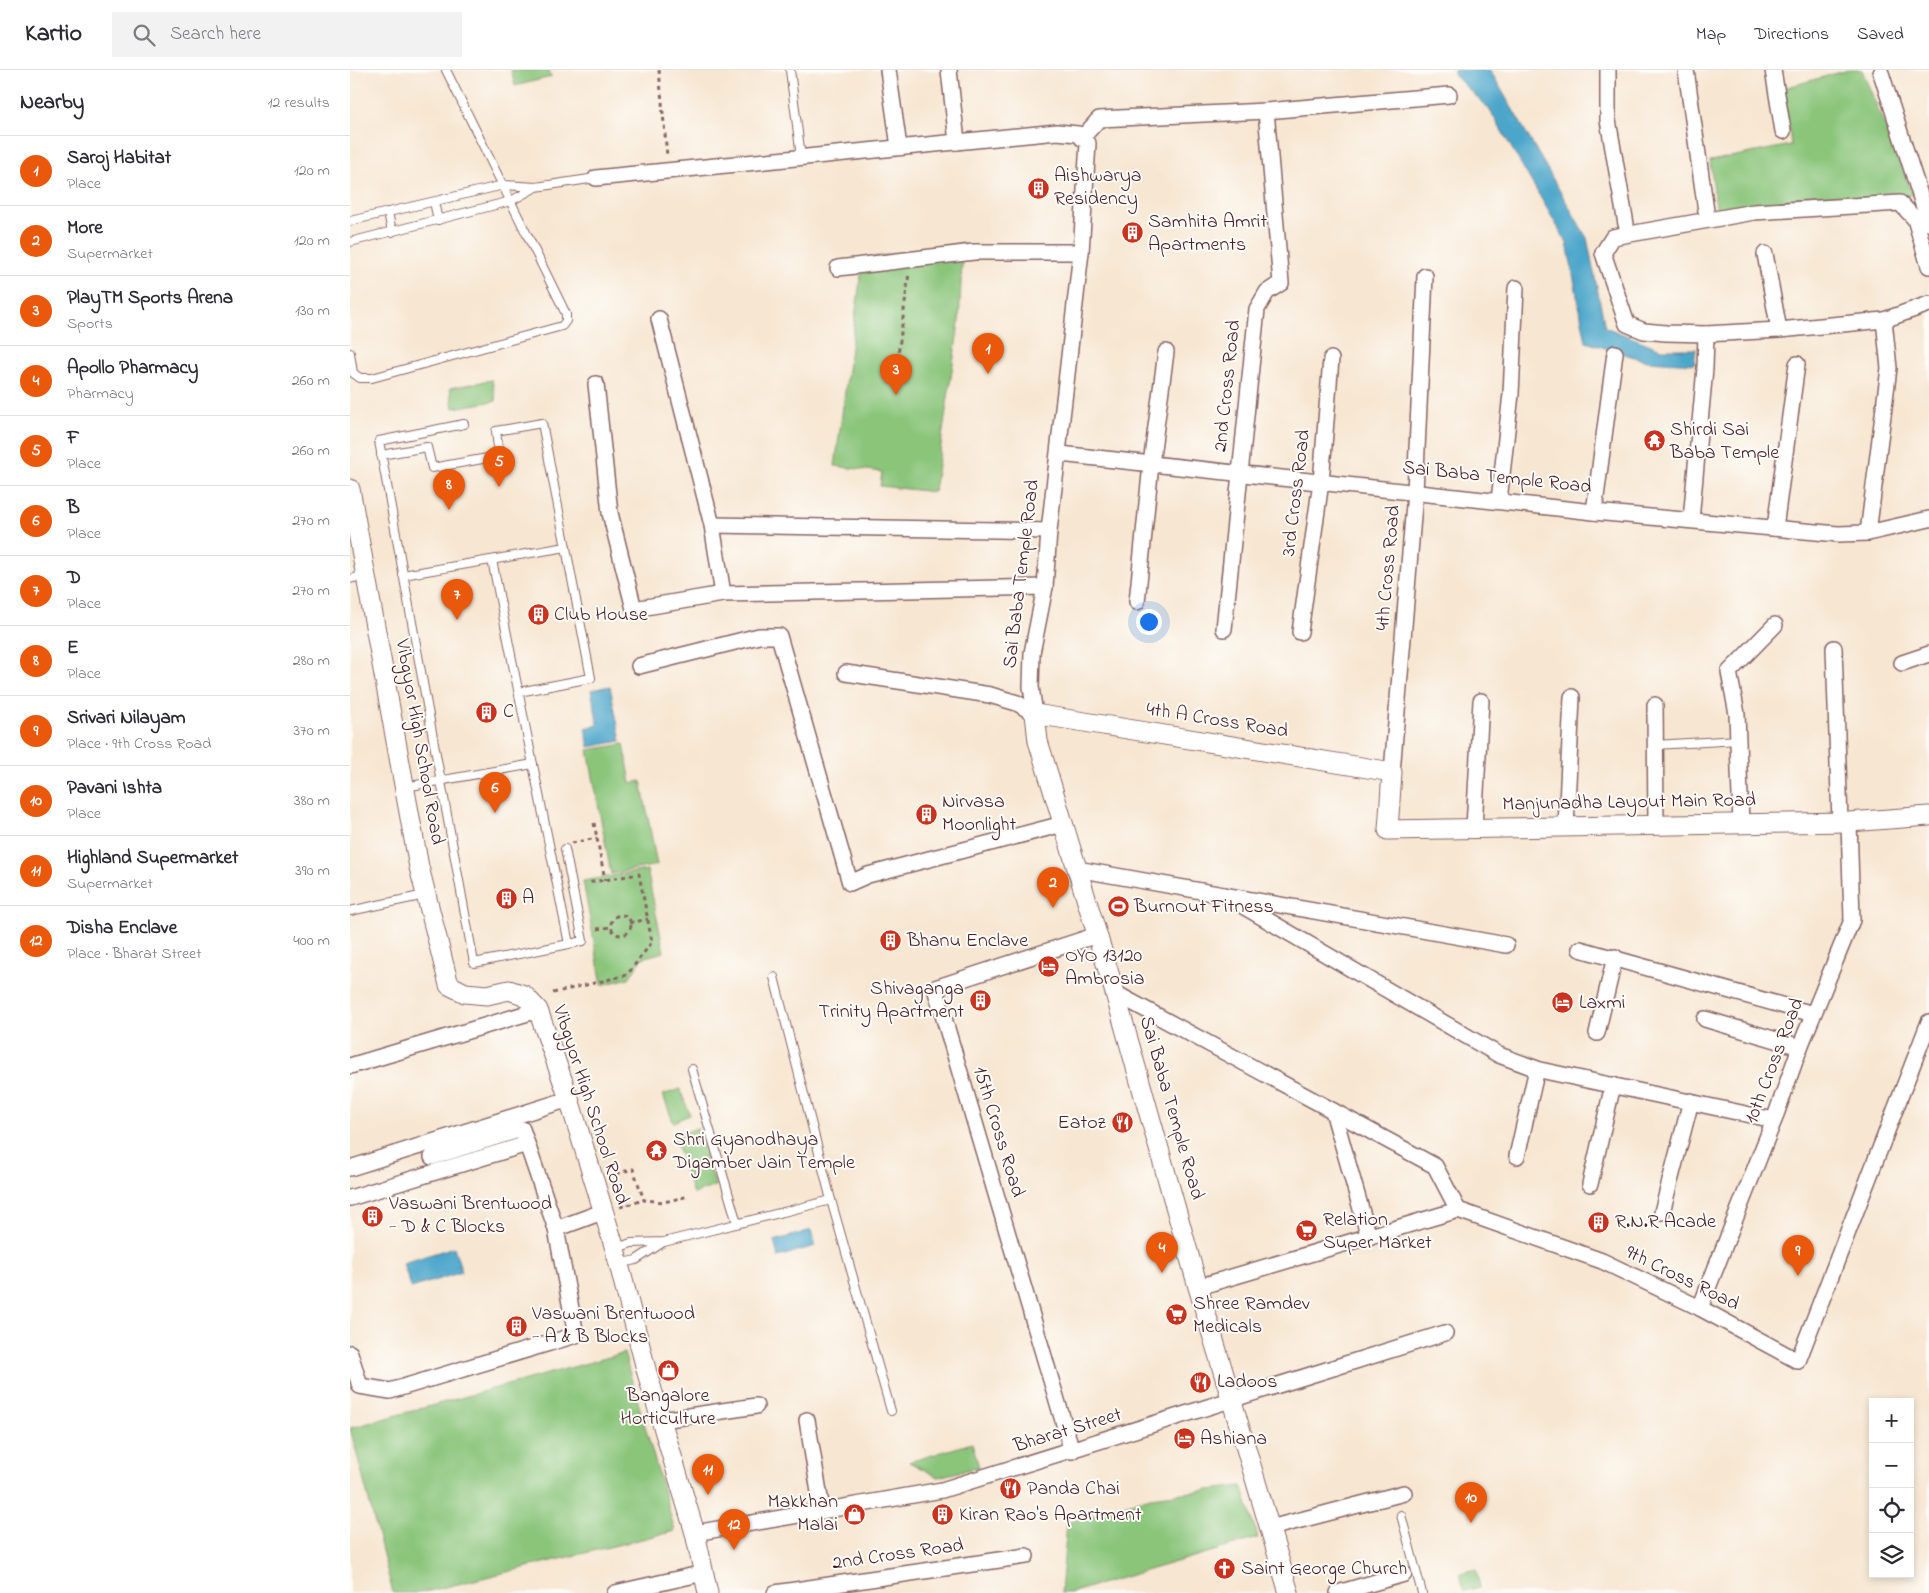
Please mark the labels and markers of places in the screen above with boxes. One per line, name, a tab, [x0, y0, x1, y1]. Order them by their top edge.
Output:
place label: Aishwarya Residency	[1054, 162, 1142, 214]
building icon: Aishwarya Residency	[1026, 176, 1050, 200]
place label: Samhita Amrit Apartments	[1148, 208, 1267, 260]
building icon: Samhita Amrit Apartments	[1120, 221, 1144, 245]
pin: 1	[972, 333, 1004, 374]
pin: 3	[880, 354, 912, 395]
place label: Shirdi Sai Baba Temple	[1669, 416, 1779, 468]
temple icon: Shirdi Sai Baba Temple	[1642, 429, 1666, 453]
pin: 5	[483, 446, 515, 487]
pin: 8	[433, 469, 465, 510]
pin: 7	[441, 579, 473, 620]
place label: Club House	[554, 601, 648, 630]
building icon: Club House	[526, 603, 550, 627]
place label: C	[503, 698, 514, 727]
building icon: C	[475, 700, 499, 724]
pin: 6	[479, 772, 511, 813]
place label: Nirvasa Moonlight	[942, 788, 1016, 841]
building icon: Nirvasa Moonlight	[914, 802, 938, 826]
pin: 2	[1037, 867, 1069, 908]
place label: A	[522, 884, 534, 913]
building icon: A	[494, 886, 518, 910]
place label: BurnOut Fitness	[1133, 893, 1274, 922]
sports icon: BurnOut Fitness	[1106, 895, 1130, 919]
place label: Bhanu Enclave	[906, 927, 1028, 956]
building icon: Bhanu Enclave	[879, 929, 903, 953]
place label: OYO 13120 Ambrosia	[1065, 942, 1145, 994]
hotel icon: OYO 13120 Ambrosia	[1037, 955, 1061, 979]
place label: Shivaganga Trinity Apartment	[818, 975, 964, 1027]
building icon: Shivaganga Trinity Apartment	[968, 989, 992, 1013]
place label: Laxmi	[1579, 989, 1625, 1018]
hotel icon: Laxmi	[1551, 991, 1575, 1015]
place label: Eatoz	[1058, 1109, 1107, 1138]
restaurant icon: Eatoz	[1110, 1111, 1134, 1135]
place label: Shri Gyanodhaya Digamber Jain Temple	[672, 1126, 855, 1179]
temple icon: Shri Gyanodhaya Digamber Jain Temple	[645, 1139, 669, 1163]
place label: Vaswani Brentwood - D & C Blocks	[388, 1190, 552, 1242]
building icon: Vaswani Brentwood - D & C Blocks	[361, 1204, 385, 1228]
place label: Relation Super Market	[1323, 1206, 1432, 1258]
place label: R.N.R Acade	[1615, 1208, 1716, 1237]
building icon: R.N.R Acade	[1587, 1210, 1611, 1234]
supermarket icon: Relation Super Market	[1295, 1219, 1319, 1243]
pin: 4	[1146, 1232, 1178, 1273]
pin: 9	[1782, 1235, 1814, 1276]
place label: Shree Ramdev Medicals	[1193, 1290, 1310, 1342]
place label: Vaswani Brentwood - A & B Blocks	[531, 1300, 695, 1352]
supermarket icon: Shree Ramdev Medicals	[1165, 1303, 1189, 1327]
building icon: Vaswani Brentwood - A & B Blocks	[504, 1314, 528, 1338]
shop icon: Bangalore Horticulture	[656, 1358, 680, 1382]
place label: Ladoos	[1217, 1368, 1277, 1397]
restaurant icon: Ladoos	[1189, 1370, 1213, 1394]
place label: Bangalore Horticulture	[620, 1382, 716, 1434]
place label: Ashiana	[1200, 1425, 1267, 1454]
hotel icon: Ashiana	[1172, 1427, 1196, 1451]
pin: 11	[692, 1454, 724, 1495]
place label: Panda Chai	[1027, 1475, 1120, 1504]
restaurant icon: Panda Chai	[999, 1477, 1023, 1501]
pin: 10	[1455, 1482, 1487, 1523]
place label: Makkhan Malai	[767, 1488, 838, 1540]
place label: Kiran Rao's Apartment	[959, 1501, 1142, 1530]
shop icon: Makkhan Malai	[842, 1502, 866, 1526]
building icon: Kiran Rao's Apartment	[931, 1503, 955, 1527]
pin: 12	[718, 1509, 750, 1550]
place label: Saint George Church	[1241, 1555, 1407, 1585]
church icon: Saint George Church	[1213, 1557, 1237, 1581]

